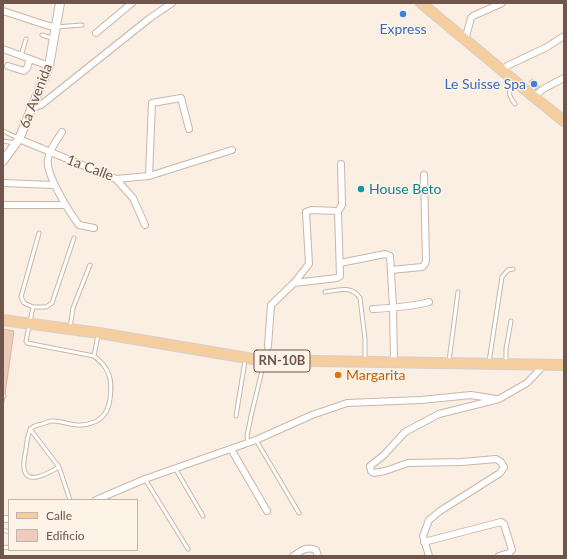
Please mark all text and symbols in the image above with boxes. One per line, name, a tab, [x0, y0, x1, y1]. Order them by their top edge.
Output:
marker: Express	[398, 9, 408, 19]
place label: Express	[379, 21, 427, 37]
street label: 6a Avenida	[16, 61, 56, 131]
place label: Le Suisse Spa	[444, 76, 526, 92]
marker: Le Suisse Spa	[529, 79, 539, 89]
street label: 1a Calle	[64, 151, 116, 185]
place label: House Beto	[369, 181, 441, 197]
marker: House Beto	[356, 184, 366, 194]
road number: RN-10B	[254, 350, 310, 372]
place label: Margarita	[346, 367, 405, 383]
marker: Margarita	[333, 370, 343, 380]
legend	[8, 499, 138, 551]
text: Calle	[46, 508, 72, 523]
text: Edificio	[46, 528, 85, 543]

